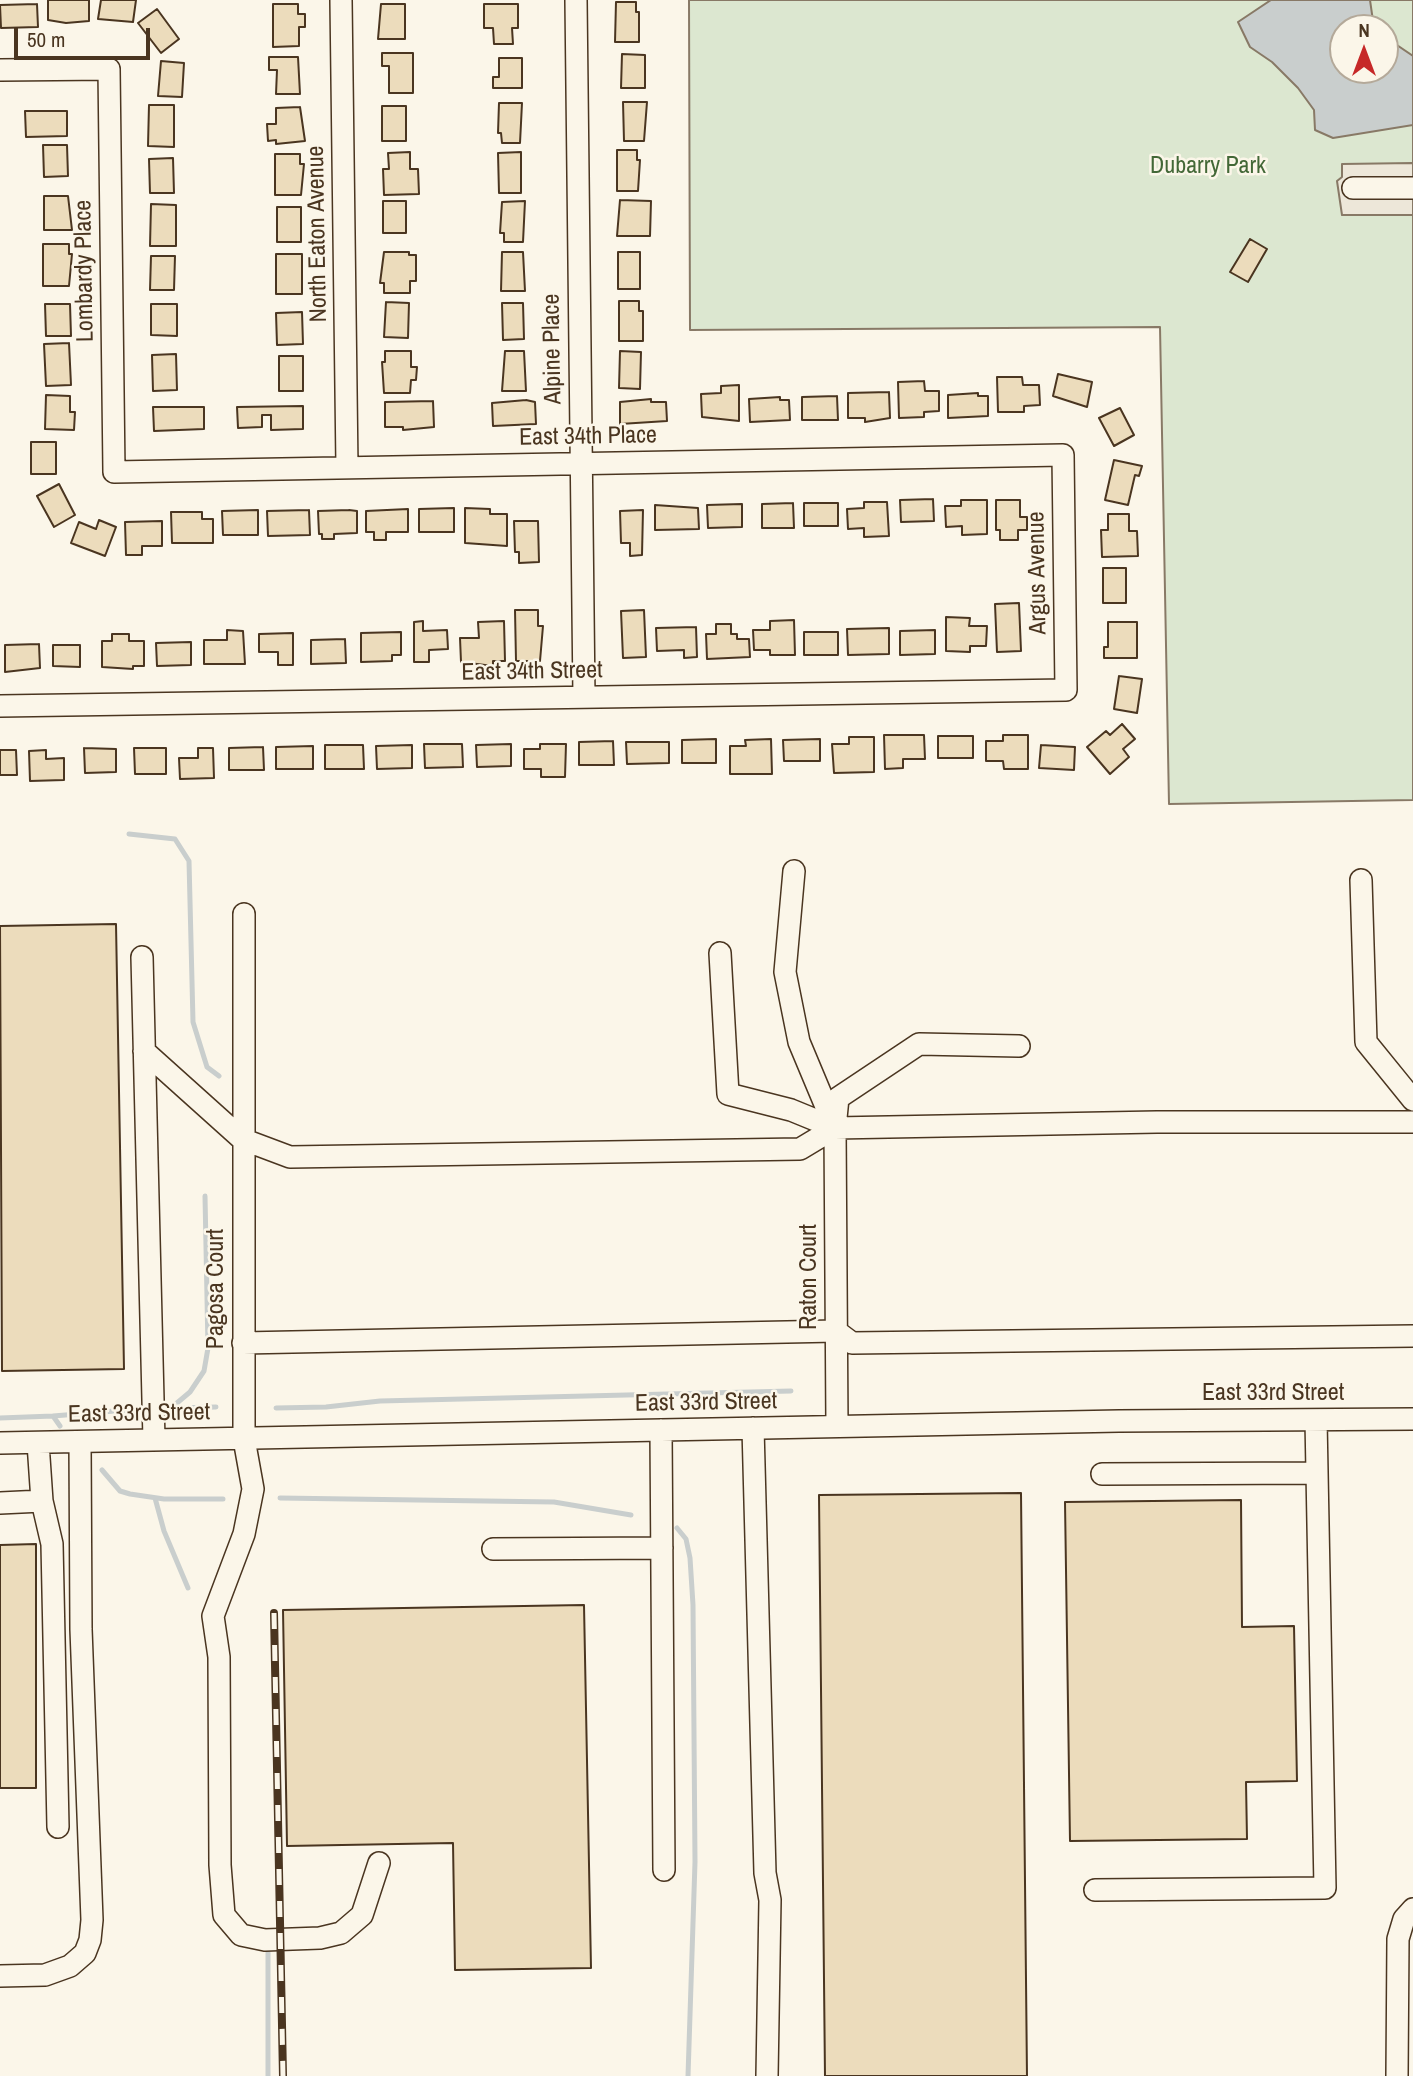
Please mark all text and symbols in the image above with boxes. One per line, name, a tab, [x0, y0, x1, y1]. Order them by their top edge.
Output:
scale bar	[18, 14, 154, 58]
north arrow	[1329, 14, 1399, 84]
text: N	[1358, 17, 1370, 43]
text: 50 m	[27, 25, 65, 54]
street label: North Eaton Avenue	[302, 145, 334, 323]
park label: Dubarry Park	[1150, 153, 1266, 181]
street label: Lombardy Place	[69, 200, 101, 342]
street label: Alpine Place	[538, 294, 568, 404]
street label: East 34th Place	[519, 421, 657, 453]
street label: Argus Avenue	[1023, 511, 1053, 635]
street label: East 34th Street	[461, 656, 603, 688]
street label: Raton Court	[796, 1224, 824, 1330]
street label: Pagosa Court	[203, 1229, 231, 1349]
street label: East 33rd Street	[1202, 1380, 1344, 1408]
street label: East 33rd Street	[635, 1387, 777, 1419]
street label: East 33rd Street	[68, 1398, 210, 1430]

